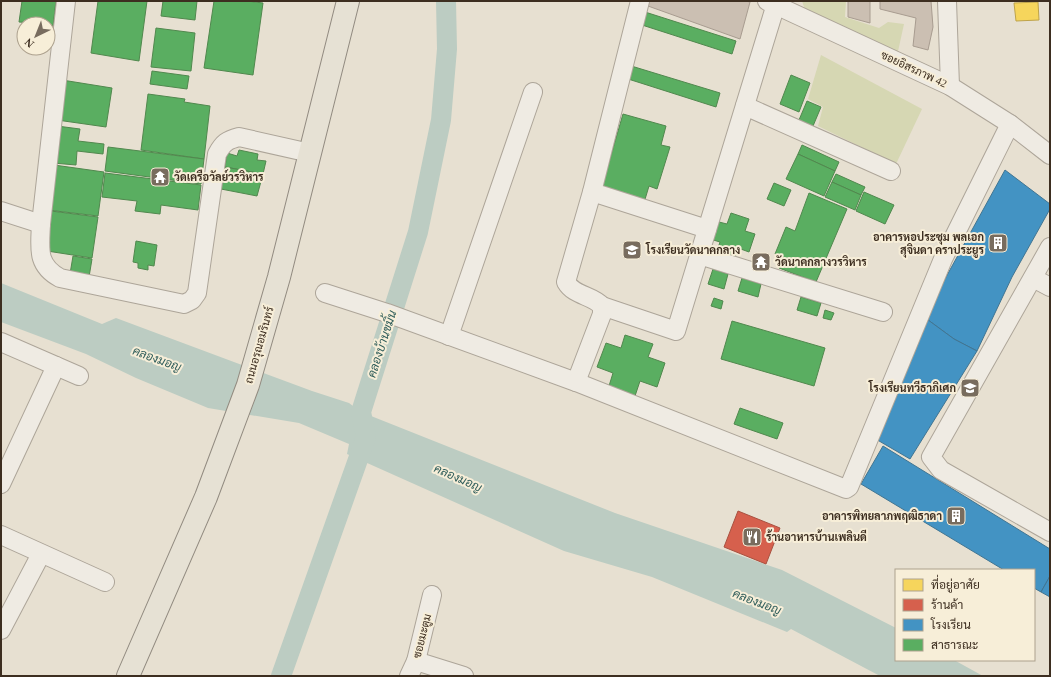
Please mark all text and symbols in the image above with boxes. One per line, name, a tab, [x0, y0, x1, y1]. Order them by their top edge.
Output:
north arrow	[16, 16, 56, 56]
text: N	[22, 36, 36, 50]
street label: ซอยอิสรภาพ 42	[879, 48, 949, 90]
temple icon: วัดเครือวัลย์วรวิหาร	[149, 166, 171, 188]
place label: วัดเครือวัลย์วรวิหาร	[174, 169, 264, 183]
place label: อาคารหอประชุม พลเอก สุจินดา คราประยูร	[873, 231, 985, 258]
building icon: อาคารหอประชุม พลเอก สุจินดา คราประยูร	[987, 232, 1009, 254]
school or university icon: โรงเรียนวัดนาคกลาง	[621, 239, 643, 261]
place label: โรงเรียนวัดนาคกลาง	[645, 242, 740, 256]
temple icon: วัดนาคกลางวรวิหาร	[750, 251, 772, 273]
place label: วัดนาคกลางวรวิหาร	[775, 255, 867, 268]
street label: ถนนอรุณอมรินทร์	[240, 305, 279, 386]
water label: คลองบ้านขมิ้น	[361, 307, 400, 379]
water label: คลองมอญ	[131, 344, 183, 374]
school or university icon: โรงเรียนทวีธาภิเศก	[959, 377, 981, 399]
place label: โรงเรียนทวีธาภิเศก	[868, 380, 956, 394]
water label: คลองมอญ	[432, 461, 484, 495]
building icon: อาคารพิทยลาภพฤฒิธาดา	[945, 505, 967, 527]
place label: อาคารพิทยลาภพฤฒิธาดา	[822, 509, 942, 523]
restaurant icon: ร้านอาหารบ้านเพลินดี	[741, 526, 763, 548]
place label: ร้านอาหารบ้านเพลินดี	[766, 529, 867, 543]
legend	[895, 569, 1035, 661]
text: ที่อยู่อาศัย	[931, 574, 980, 593]
water label: คลองมอญ	[731, 586, 783, 618]
text: ร้านค้า	[931, 598, 963, 612]
street label: ซอยมะตูม	[411, 612, 435, 660]
text: โรงเรียน	[930, 617, 971, 632]
text: สาธารณะ	[931, 638, 978, 652]

